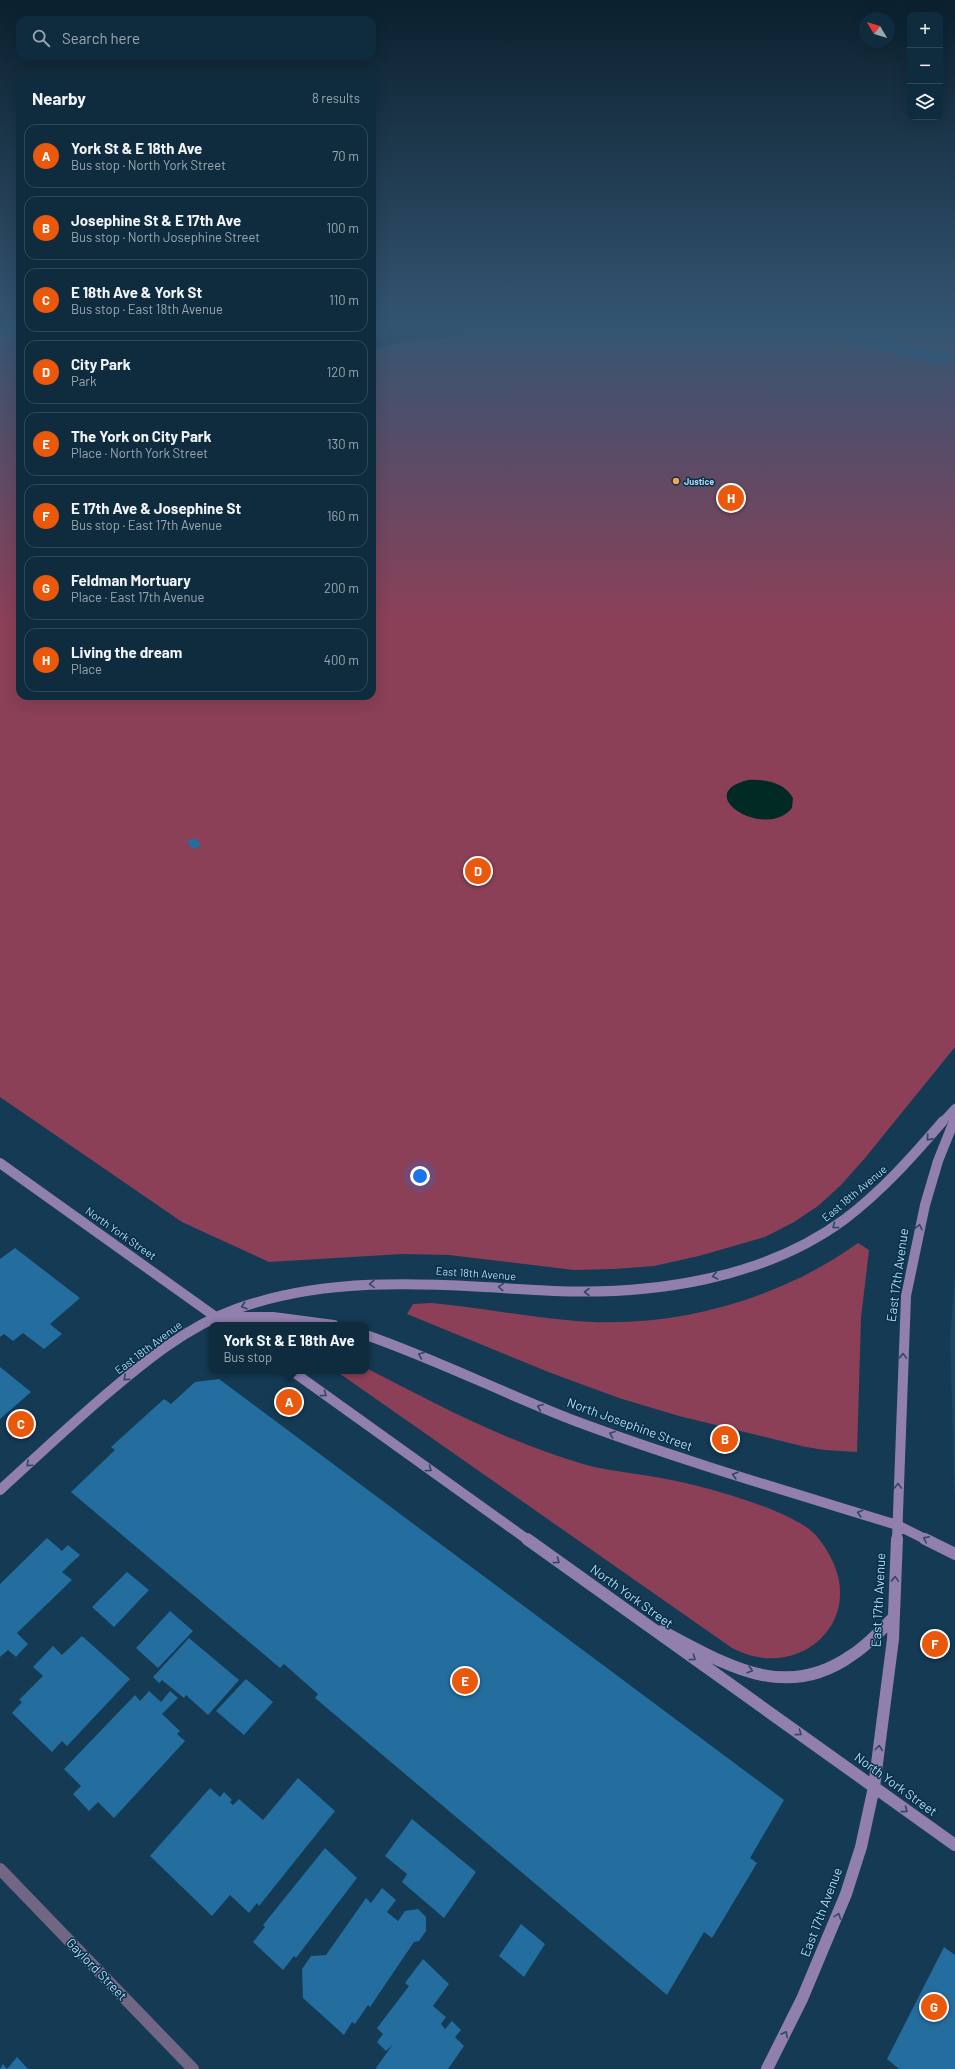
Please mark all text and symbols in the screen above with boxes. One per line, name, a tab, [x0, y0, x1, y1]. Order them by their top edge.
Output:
north arrow	[859, 12, 895, 48]
map controls	[907, 12, 943, 120]
button: +	[907, 12, 943, 48]
search box	[16, 16, 376, 60]
icon: search	[30, 27, 52, 49]
text: Search here	[62, 29, 140, 47]
button: −	[907, 48, 943, 84]
button: layers	[907, 84, 943, 120]
text: Nearby	[32, 88, 86, 108]
text: 8 results	[312, 90, 360, 106]
text: York St & E 18th Ave	[71, 139, 202, 157]
text: A	[42, 148, 50, 164]
text: 70 m	[332, 148, 359, 164]
text: Bus stop · North York Street	[71, 157, 226, 173]
text: Josephine St & E 17th Ave	[71, 211, 241, 229]
text: B	[42, 220, 50, 236]
text: 100 m	[326, 220, 359, 236]
text: Bus stop · North Josephine Street	[71, 229, 260, 245]
text: E 18th Ave & York St	[71, 283, 202, 301]
text: C	[42, 292, 50, 308]
text: 110 m	[329, 292, 359, 308]
text: Bus stop · East 18th Avenue	[71, 301, 223, 317]
text: City Park	[71, 355, 131, 373]
text: D	[42, 364, 50, 380]
text: 120 m	[327, 364, 359, 380]
text: Park	[71, 373, 97, 389]
text: The York on City Park	[71, 427, 212, 445]
text: E	[42, 436, 50, 452]
text: 130 m	[327, 436, 359, 452]
text: Place · North York Street	[71, 445, 208, 461]
marker: Justice	[671, 476, 681, 486]
place label: Justice	[684, 476, 714, 487]
pin: H	[718, 483, 744, 513]
text: E 17th Ave & Josephine St	[71, 499, 241, 517]
text: F	[42, 508, 50, 524]
text: 160 m	[327, 508, 359, 524]
text: Bus stop · East 17th Avenue	[71, 517, 222, 533]
text: Feldman Mortuary	[71, 571, 191, 589]
text: G	[42, 580, 50, 596]
text: 200 m	[324, 580, 359, 596]
text: Place · East 17th Avenue	[71, 589, 204, 605]
text: Living the dream	[71, 643, 182, 661]
text: H	[42, 652, 50, 668]
text: 400 m	[324, 652, 359, 668]
text: Place	[71, 661, 102, 677]
pin: D	[465, 856, 491, 886]
one-way arrow	[927, 1133, 934, 1141]
street label: East 18th Avenue	[819, 1162, 889, 1224]
your location	[410, 1166, 430, 1186]
street label: North York Street	[83, 1204, 159, 1262]
one-way arrow	[832, 1221, 839, 1228]
one-way arrow	[915, 1224, 923, 1230]
street label: East 17th Avenue	[883, 1227, 912, 1323]
street label: East 18th Avenue	[435, 1264, 517, 1282]
one-way arrow	[712, 1271, 719, 1280]
one-way arrow	[369, 1279, 375, 1288]
one-way arrow	[498, 1282, 504, 1291]
one-way arrow	[584, 1288, 590, 1296]
one-way arrow	[241, 1301, 248, 1310]
street label: East 18th Avenue	[112, 1318, 184, 1376]
popup	[209, 1322, 369, 1374]
text: York St & E 18th Ave	[223, 1331, 355, 1349]
text: Bus stop	[223, 1349, 272, 1365]
one-way arrow	[417, 1352, 424, 1360]
one-way arrow	[899, 1353, 907, 1359]
one-way arrow	[123, 1373, 131, 1380]
pin: A	[276, 1387, 302, 1417]
one-way arrow	[319, 1389, 326, 1396]
street label: North Josephine Street	[565, 1394, 695, 1454]
one-way arrow	[537, 1403, 544, 1411]
pin: C	[8, 1409, 34, 1439]
pin: B	[712, 1424, 738, 1454]
one-way arrow	[609, 1430, 616, 1438]
one-way arrow	[26, 1459, 33, 1466]
one-way arrow	[425, 1464, 432, 1471]
one-way arrow	[732, 1471, 739, 1480]
one-way arrow	[894, 1483, 902, 1489]
one-way arrow	[856, 1509, 863, 1518]
one-way arrow	[923, 1536, 930, 1544]
street label: East 17th Avenue	[868, 1552, 888, 1648]
one-way arrow	[553, 1556, 560, 1564]
street label: North York Street	[588, 1561, 676, 1631]
one-way arrow	[891, 1576, 899, 1582]
pin: F	[922, 1629, 948, 1659]
one-way arrow	[689, 1653, 696, 1661]
one-way arrow	[746, 1665, 753, 1674]
pin: E	[452, 1666, 478, 1696]
one-way arrow	[794, 1728, 801, 1735]
one-way arrow	[874, 1745, 883, 1751]
street label: North York Street	[852, 1749, 940, 1819]
one-way arrow	[901, 1805, 908, 1812]
street label: East 17th Avenue	[797, 1865, 845, 1959]
one-way arrow	[833, 1912, 841, 1919]
street label: Gaylord Street	[63, 1935, 131, 2003]
pin: G	[921, 1992, 947, 2022]
one-way arrow	[780, 2031, 788, 2039]

